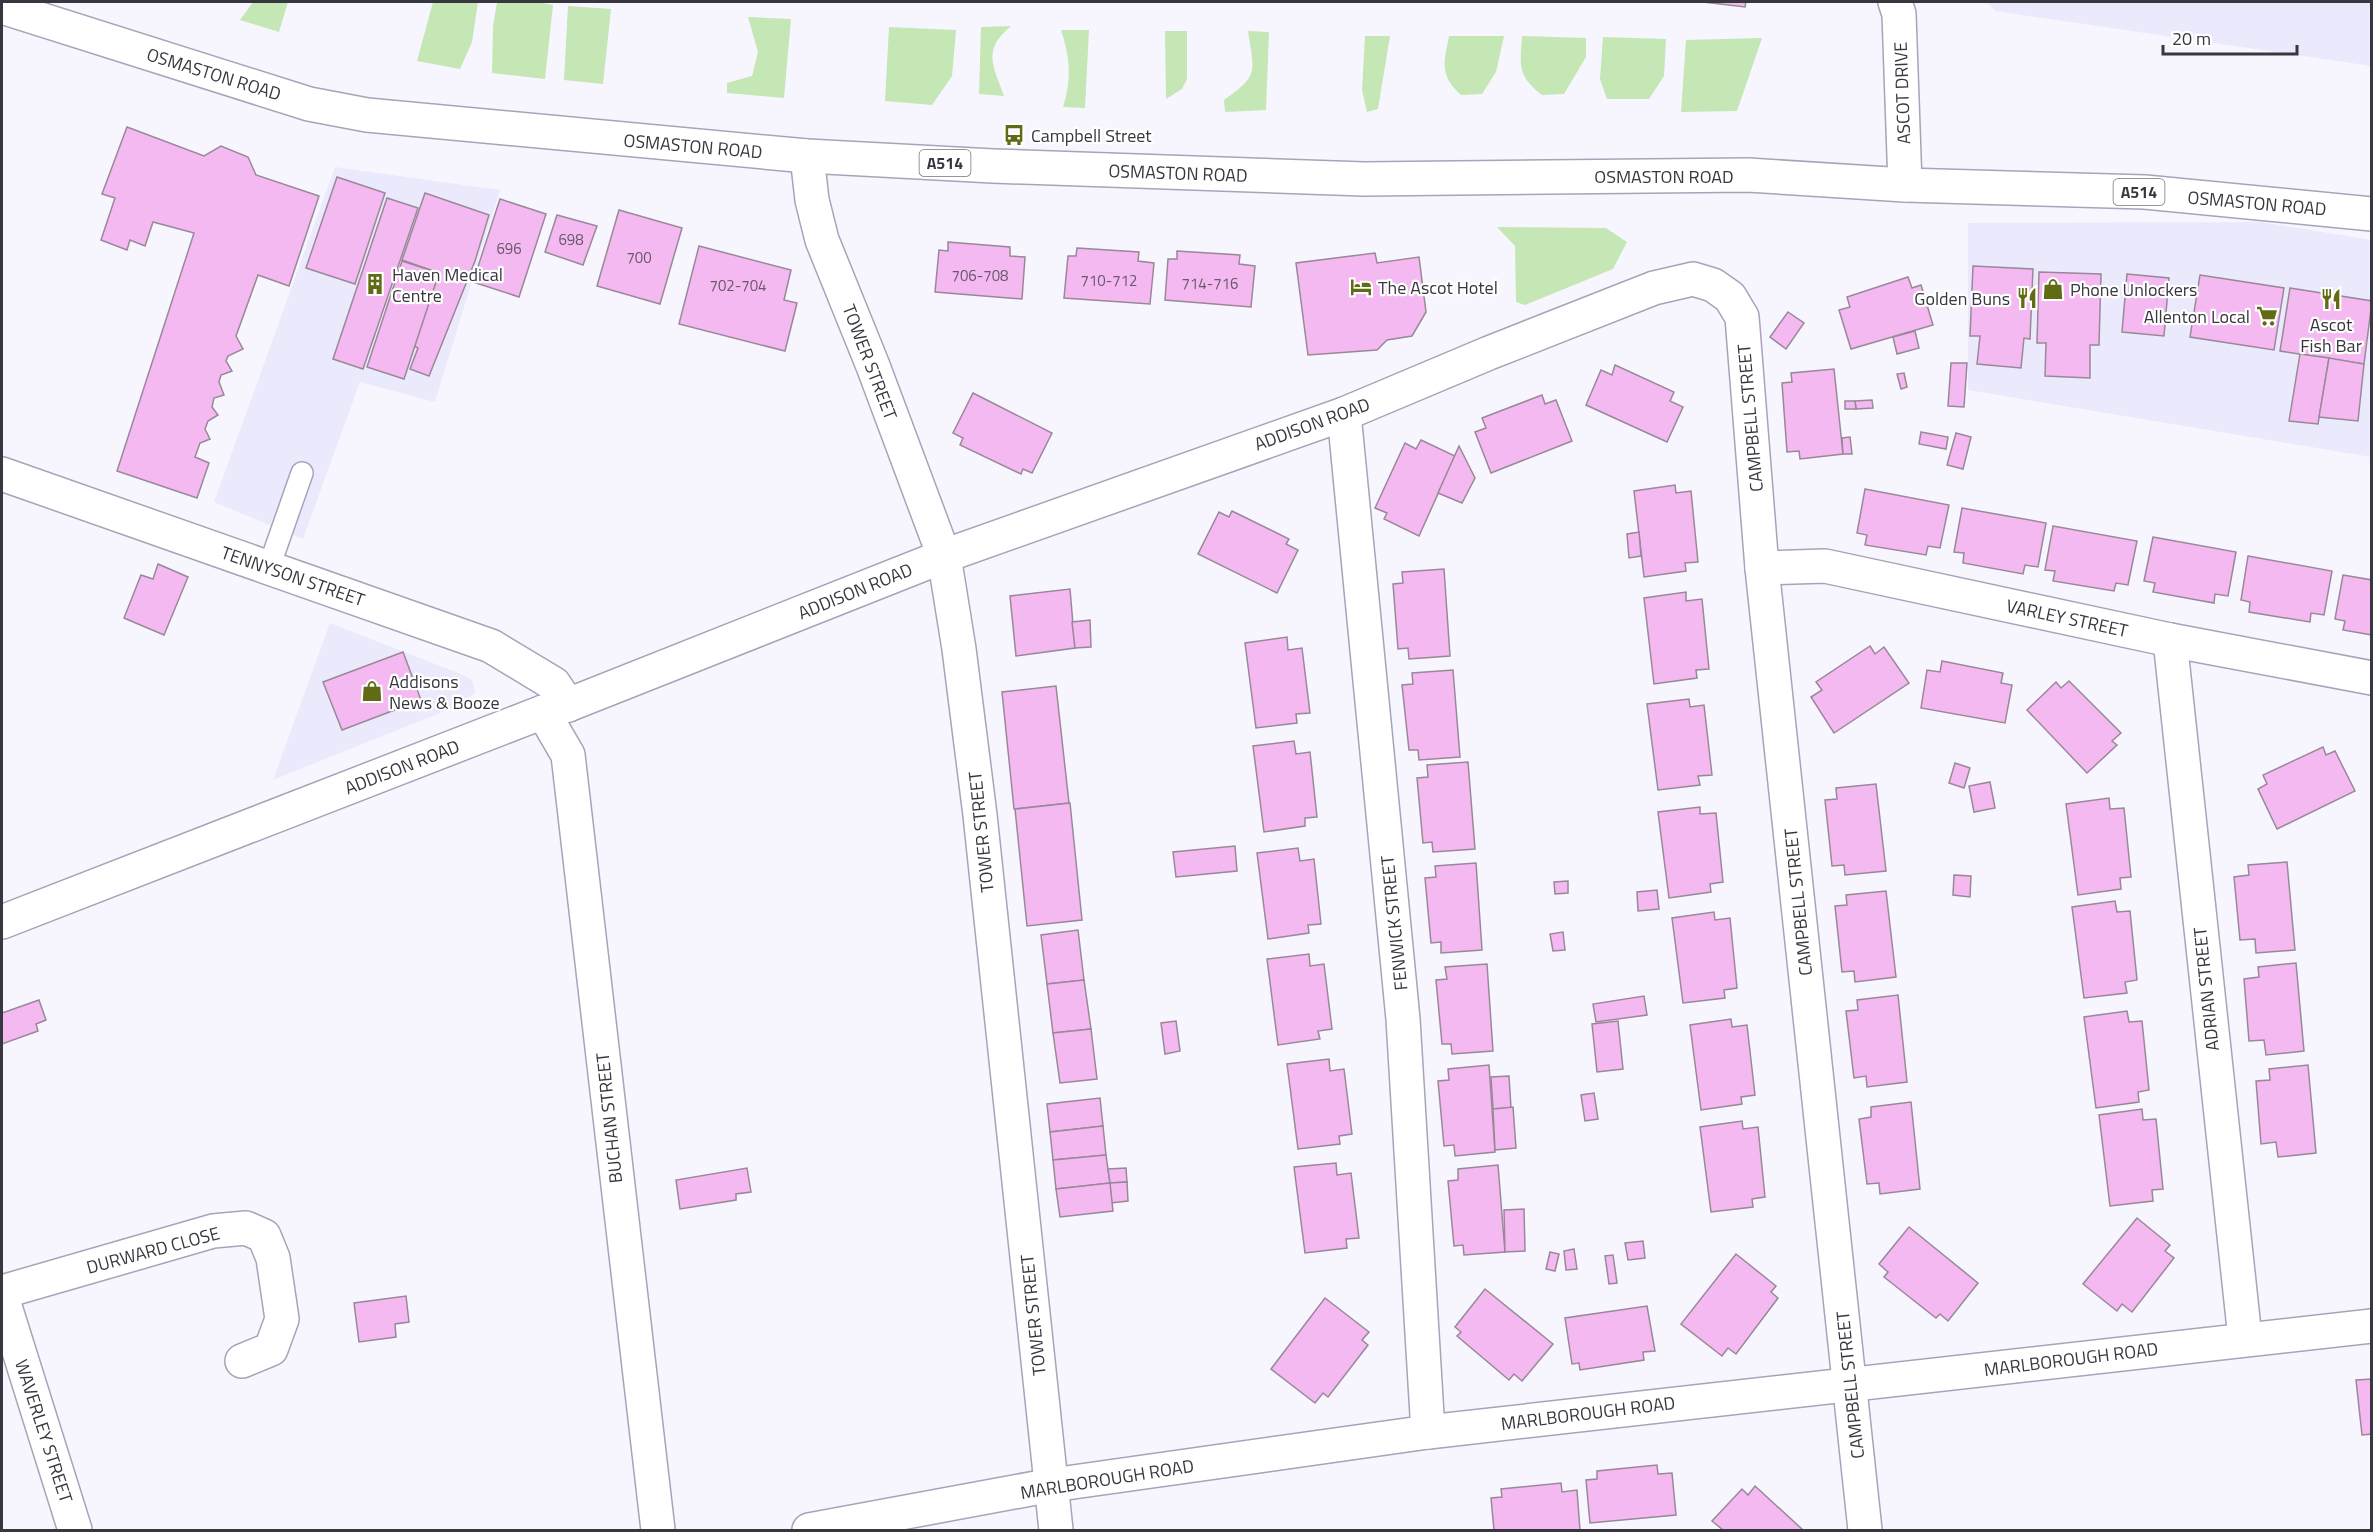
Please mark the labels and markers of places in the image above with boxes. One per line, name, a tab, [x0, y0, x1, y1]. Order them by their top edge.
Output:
place label: Campbell Street	[1031, 122, 1152, 149]
bus stop icon: Campbell Street	[1002, 123, 1026, 147]
place label: Haven Medical Centre	[392, 261, 503, 309]
building icon: Haven Medical Centre	[363, 272, 387, 296]
place label: The Ascot Hotel	[1378, 274, 1498, 301]
hotel icon: The Ascot Hotel	[1349, 275, 1373, 299]
place label: Phone Unlockers	[2070, 276, 2197, 303]
shop icon: Phone Unlockers	[2041, 277, 2065, 301]
place label: Golden Buns	[1914, 285, 2010, 312]
restaurant icon: Golden Buns	[2015, 286, 2039, 310]
restaurant icon: Ascot Fish Bar	[2319, 287, 2343, 311]
place label: Allenton Local	[2144, 303, 2250, 330]
supermarket icon: Allenton Local	[2255, 304, 2279, 328]
place label: Ascot Fish Bar	[2300, 311, 2362, 359]
place label: Addisons News & Booze	[389, 668, 500, 716]
shop icon: Addisons News & Booze	[360, 679, 384, 703]

